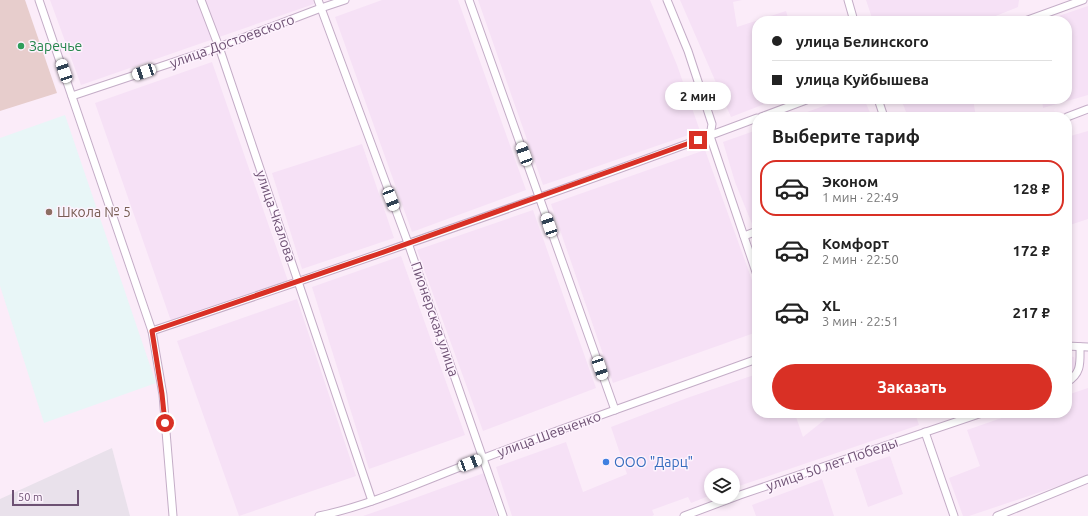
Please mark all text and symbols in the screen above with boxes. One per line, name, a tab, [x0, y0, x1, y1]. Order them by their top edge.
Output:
street label: улица Достоевского	[167, 11, 297, 71]
text: улица Белинского	[796, 33, 929, 50]
place label: Заречье	[29, 38, 82, 54]
marker: Заречье	[16, 41, 26, 51]
car	[54, 58, 74, 84]
car	[131, 62, 157, 82]
text: улица Куйбышева	[796, 71, 929, 88]
callout: 2 мин	[665, 82, 731, 110]
text: 2 мин	[680, 89, 716, 103]
text: Выберите тариф	[772, 126, 920, 146]
route end	[689, 131, 707, 149]
car	[514, 141, 534, 167]
street label: улица Чкалова	[253, 168, 299, 264]
icon: car	[774, 170, 810, 206]
text: Эконом	[822, 173, 878, 190]
text: 128 ₽	[1013, 180, 1050, 197]
car	[381, 186, 401, 212]
text: 1 мин · 22:49	[822, 190, 899, 204]
place label: Школа № 5	[57, 204, 131, 220]
marker: Школа № 5	[44, 207, 54, 217]
car	[539, 212, 559, 238]
icon: car	[774, 232, 810, 268]
text: Комфорт	[822, 235, 889, 252]
text: 172 ₽	[1013, 242, 1050, 259]
text: 2 мин · 22:50	[822, 252, 899, 266]
street label: Пионерская улица	[408, 260, 462, 378]
icon: car	[774, 294, 810, 330]
text: XL	[822, 297, 840, 314]
text: 217 ₽	[1013, 304, 1050, 321]
text: 3 мин · 22:51	[822, 314, 899, 328]
car	[590, 355, 610, 381]
button: Заказать	[772, 364, 1052, 410]
street label: улица Шевченко	[495, 408, 603, 460]
route start	[156, 414, 174, 432]
street label: улица 50 лет Победы	[764, 434, 900, 494]
car	[457, 453, 483, 473]
place label: ООО "Дарц"	[614, 454, 693, 470]
marker: ООО "Дарц"	[601, 457, 611, 467]
map controls	[704, 468, 740, 504]
button: layers	[704, 468, 740, 504]
scale bar	[12, 488, 79, 507]
text: 50 m	[18, 491, 42, 503]

